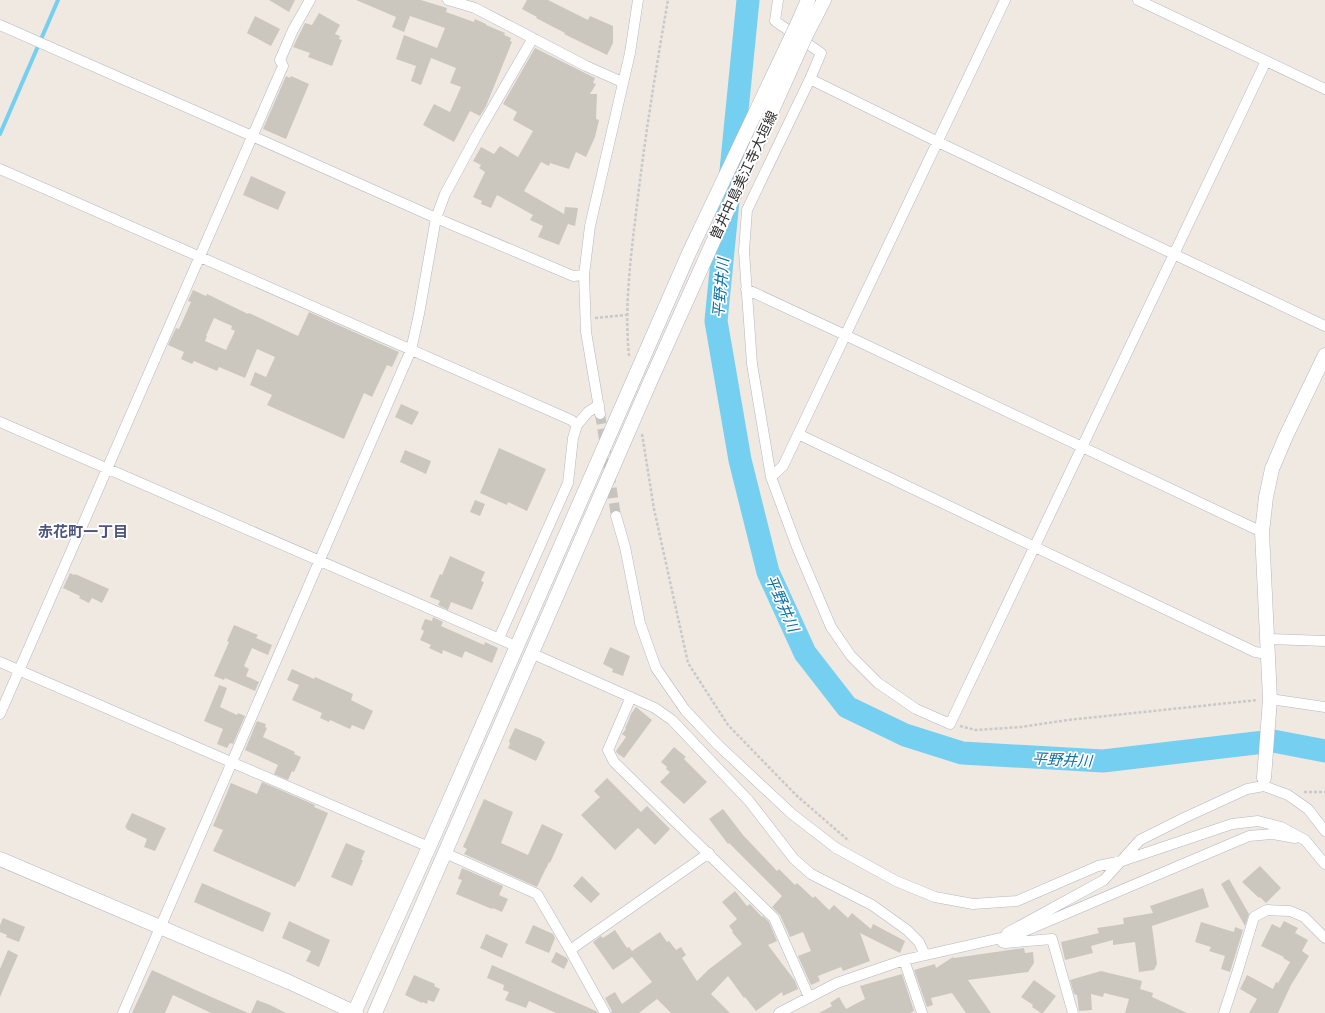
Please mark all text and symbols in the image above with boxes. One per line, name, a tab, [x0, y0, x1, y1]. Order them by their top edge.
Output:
street label: 曽井中島美江寺大垣線	[705, 108, 781, 242]
water label: 平野井川	[707, 255, 733, 319]
district label: 赤花町一丁目	[38, 521, 128, 541]
water label: 平野井川	[762, 572, 805, 636]
water label: 平野井川	[1032, 747, 1094, 771]

